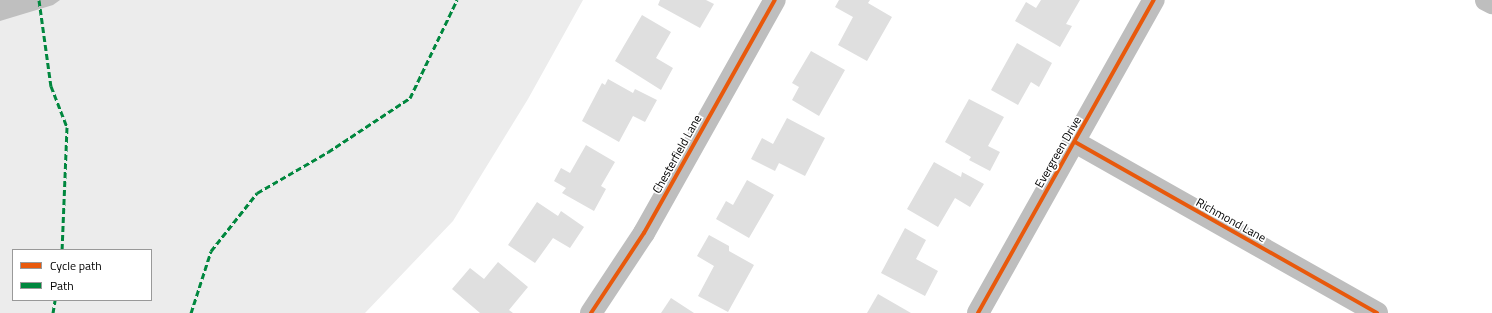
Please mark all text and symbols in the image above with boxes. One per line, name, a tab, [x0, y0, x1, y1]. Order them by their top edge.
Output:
street label: Chesterfield Lane	[649, 112, 705, 196]
street label: Evergreen Drive	[1032, 114, 1084, 190]
street label: Richmond Lane	[1194, 195, 1268, 245]
legend	[12, 249, 152, 301]
text: Cycle path	[50, 256, 102, 275]
text: Path	[50, 276, 74, 295]

